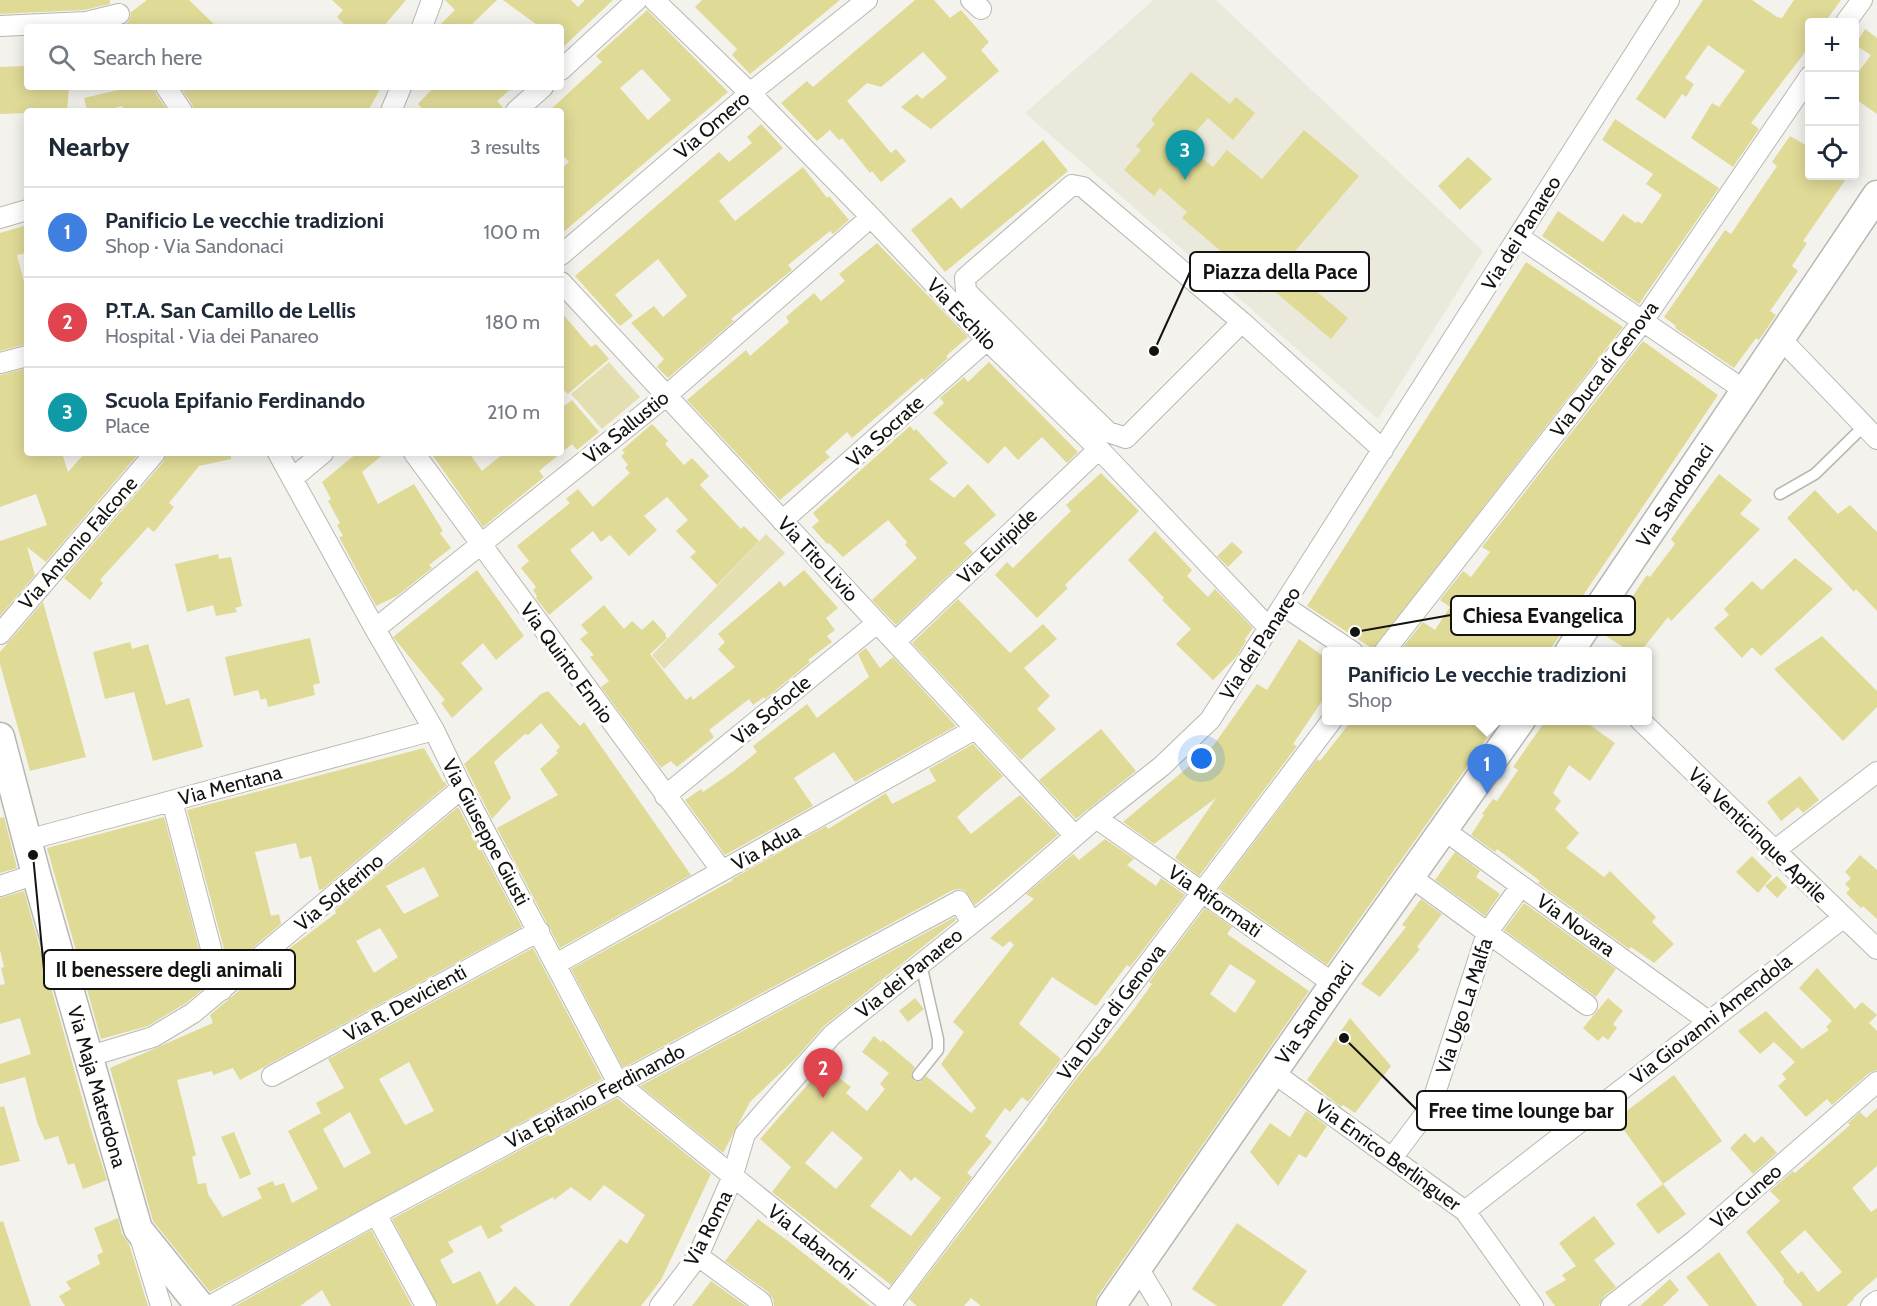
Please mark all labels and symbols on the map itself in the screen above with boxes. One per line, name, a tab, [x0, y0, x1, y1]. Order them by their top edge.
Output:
street label: Via Omero	[670, 86, 754, 164]
pin: 3	[1166, 130, 1204, 180]
street label: Via dei Panareo	[1476, 171, 1566, 295]
callout: Piazza della Pace	[1190, 252, 1369, 291]
text: Piazza della Pace	[1203, 259, 1358, 284]
street label: Via Eschilo	[922, 273, 1002, 355]
street label: Via Duca di Genova	[1545, 296, 1663, 442]
street label: Via Sallustio	[578, 385, 674, 469]
street label: Via Socrate	[841, 390, 929, 472]
street label: Via Sandonaci	[1631, 439, 1718, 552]
street label: Via Antonio Falcone	[14, 472, 142, 614]
street label: Via Euripide	[952, 503, 1042, 589]
street label: Via Tito Livio	[773, 511, 863, 607]
street label: Via dei Panareo	[1214, 582, 1306, 704]
callout: Chiesa Evangelica	[1451, 596, 1635, 635]
street label: Via Quinto Ennio	[515, 598, 619, 728]
text: Chiesa Evangelica	[1463, 603, 1624, 628]
street label: Via Sofocle	[727, 670, 815, 750]
your location	[1187, 744, 1216, 773]
pin: 1	[1468, 744, 1506, 794]
street label: Via Giuseppe Giusti	[437, 755, 535, 909]
street label: Via Mentana	[176, 760, 285, 810]
street label: Via Venticinque Aprile	[1683, 762, 1833, 908]
street label: Via Adua	[728, 818, 805, 876]
street label: Via Solferino	[290, 848, 388, 936]
street label: Via Riformati	[1163, 860, 1267, 942]
street label: Via Novara	[1532, 889, 1620, 962]
street label: Via dei Panareo	[851, 923, 967, 1023]
street label: Via Ugo La Malfa	[1431, 935, 1497, 1077]
street label: Via Duca di Genova	[1052, 939, 1170, 1085]
street label: Via Giovanni Amendola	[1626, 948, 1797, 1089]
callout: Il benessere degli animali	[44, 950, 295, 989]
street label: Via Sandonaci	[1270, 956, 1358, 1069]
text: Il benessere degli animali	[55, 957, 283, 982]
street label: Via R. Devicienti	[340, 959, 470, 1047]
street label: Via Maja Materdona	[63, 1003, 132, 1171]
street label: Via Epifanio Ferdinando	[501, 1038, 689, 1154]
pin: 2	[804, 1048, 842, 1098]
callout: Free time lounge bar	[1417, 1091, 1626, 1130]
street label: Via Enrico Berlinguer	[1311, 1094, 1466, 1216]
text: Free time lounge bar	[1428, 1098, 1614, 1123]
street label: Via Cuneo	[1706, 1159, 1786, 1233]
street label: Via Roma	[679, 1186, 737, 1270]
street label: Via Labanchi	[763, 1199, 861, 1285]

